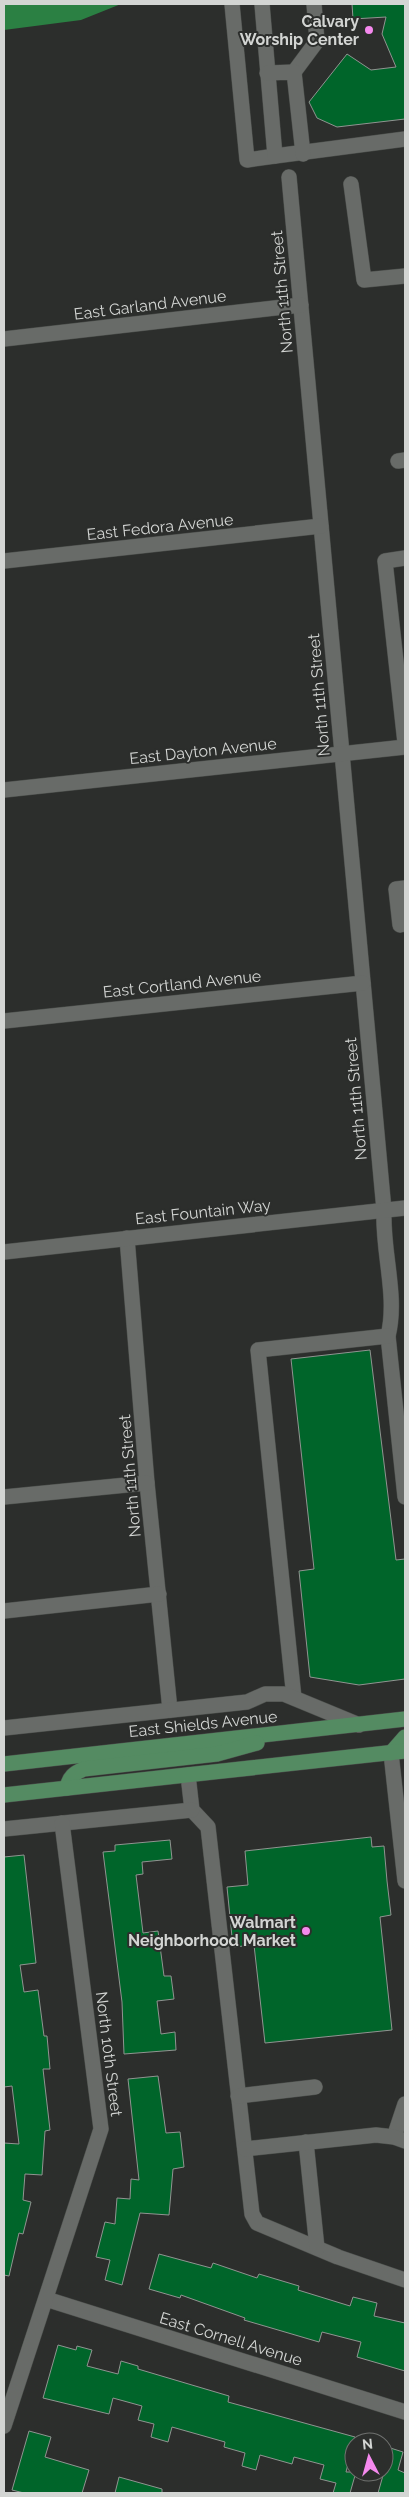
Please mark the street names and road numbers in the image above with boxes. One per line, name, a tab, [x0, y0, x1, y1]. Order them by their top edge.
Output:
street label: North 11th Street	[267, 229, 297, 354]
street label: East Garland Avenue	[73, 286, 227, 324]
street label: East Fedora Avenue	[86, 510, 234, 544]
street label: North 11th Street	[304, 632, 334, 757]
street label: East Dayton Avenue	[128, 734, 278, 768]
street label: East Cortland Avenue	[102, 966, 262, 1002]
street label: North 11th Street	[341, 1036, 371, 1161]
street label: East Fountain Way	[134, 1195, 272, 1229]
street label: North 11th Street	[115, 1413, 145, 1538]
street label: East Shields Avenue	[128, 1707, 278, 1741]
street label: North 10th Street	[92, 1990, 126, 2118]
street label: East Cornell Avenue	[157, 2308, 305, 2370]

